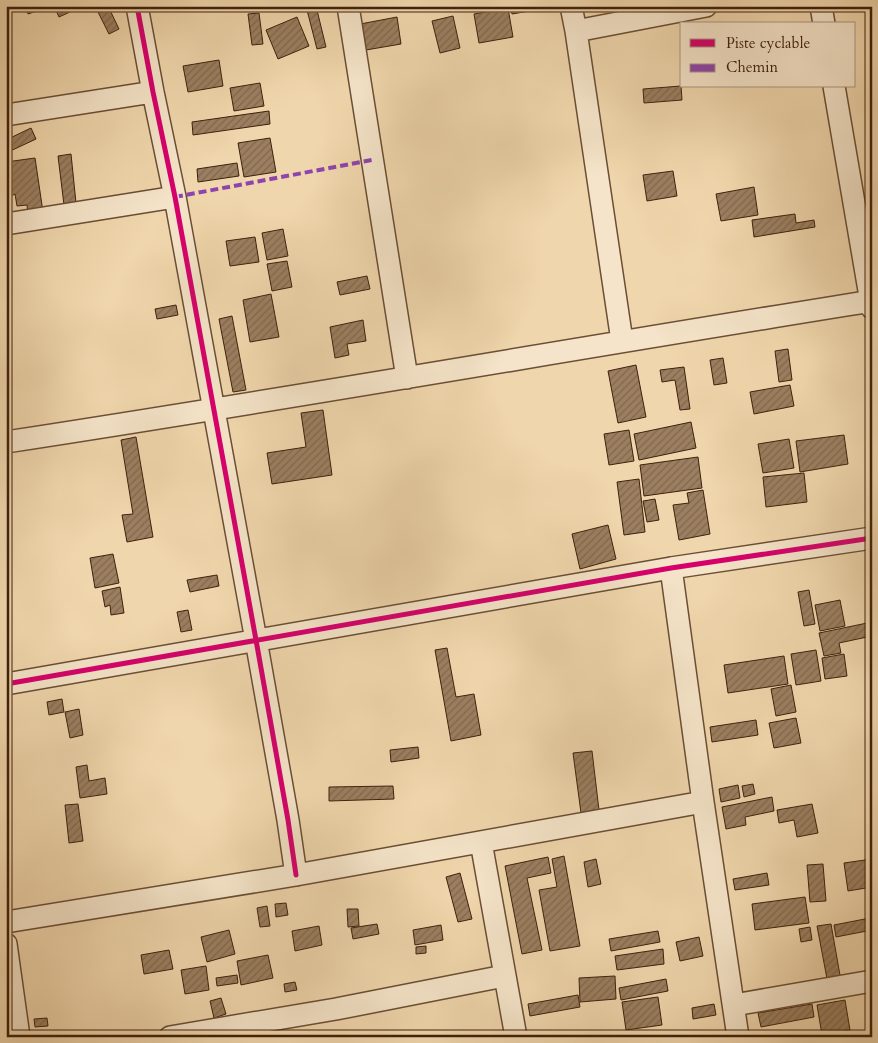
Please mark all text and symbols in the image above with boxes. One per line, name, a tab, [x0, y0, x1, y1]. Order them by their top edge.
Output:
legend	[680, 22, 856, 88]
text: Piste cyclable	[726, 33, 810, 53]
text: Chemin	[726, 57, 778, 77]

